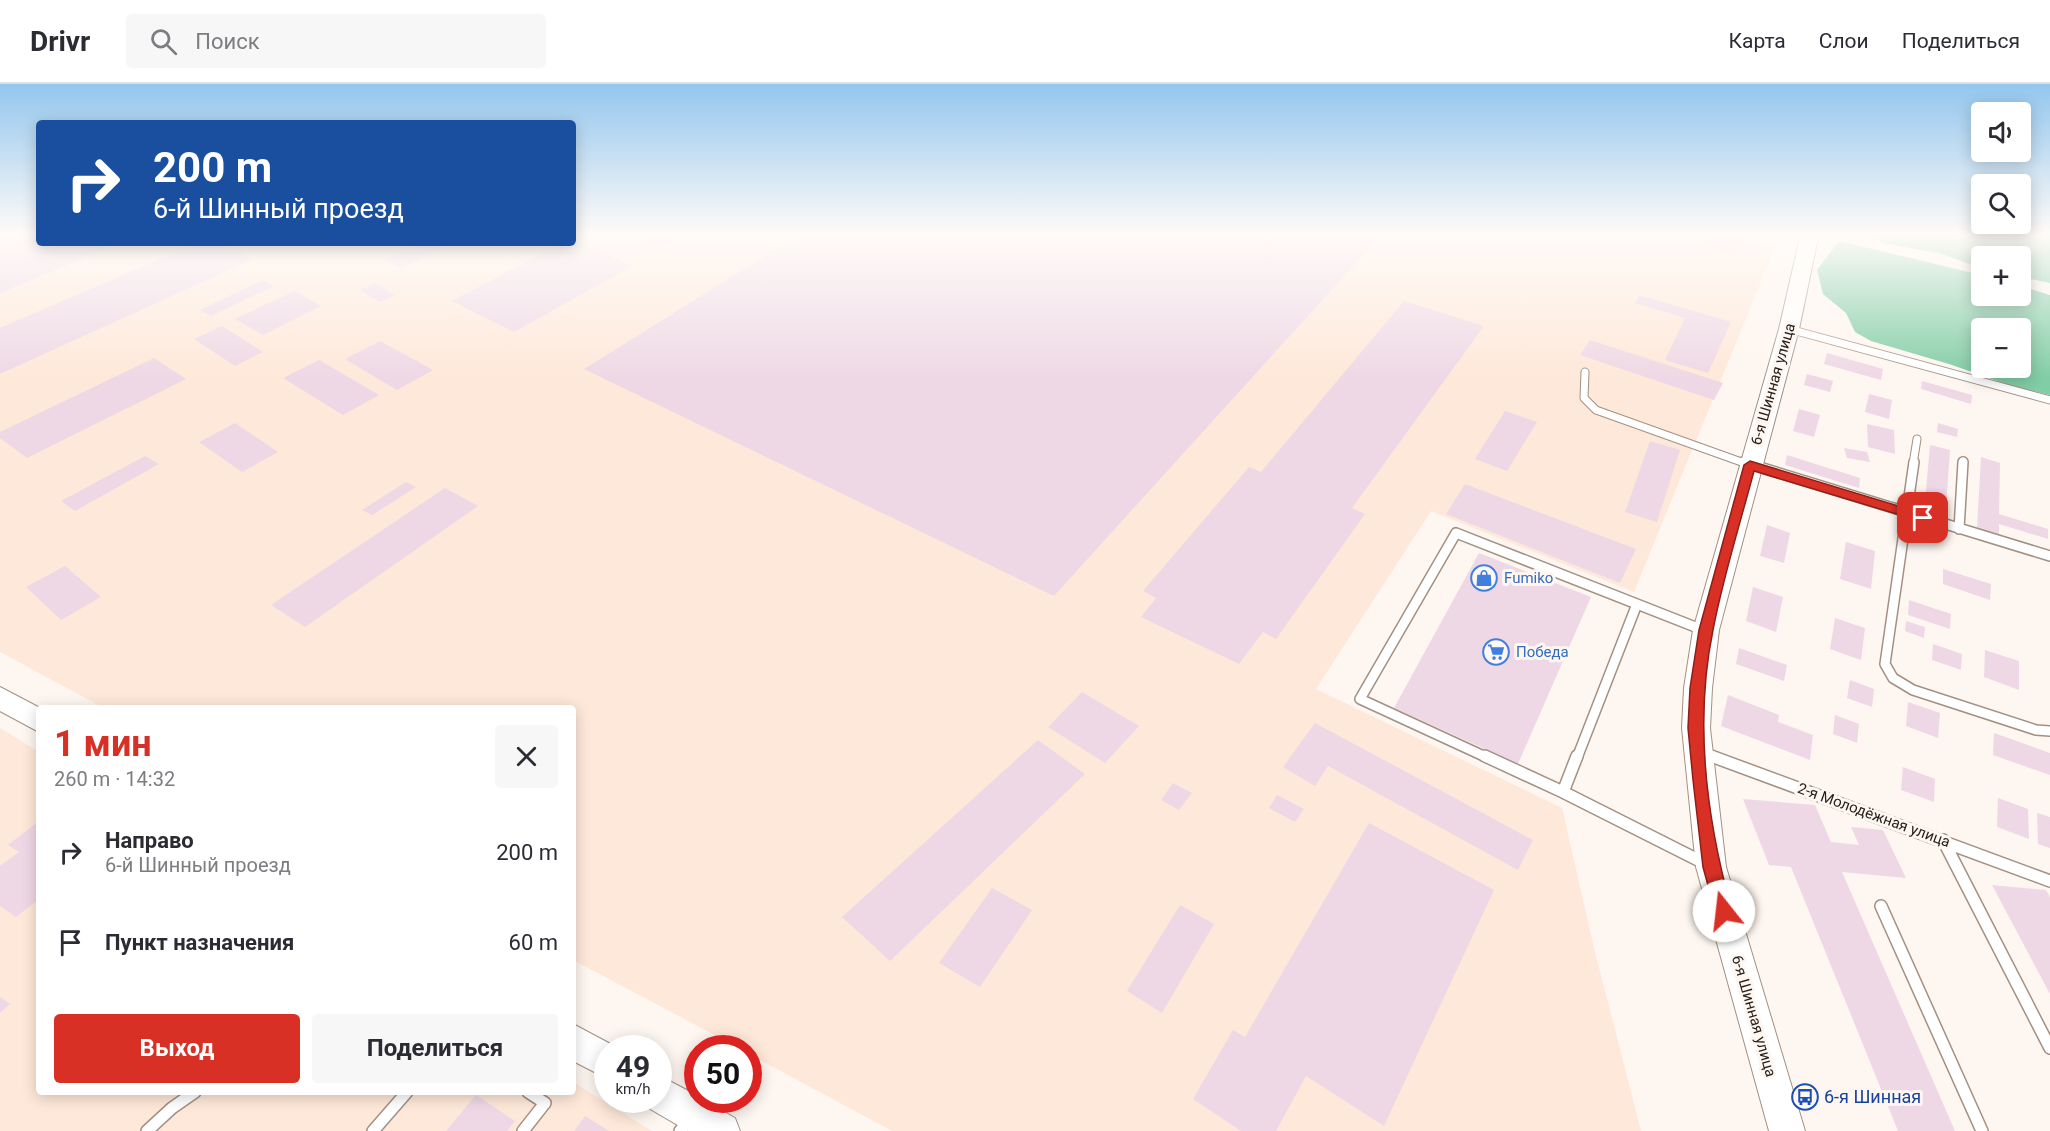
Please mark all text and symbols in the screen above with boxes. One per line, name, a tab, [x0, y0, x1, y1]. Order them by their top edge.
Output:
search box	[126, 14, 546, 68]
text: Drivr	[30, 25, 90, 58]
icon: search	[147, 25, 180, 58]
text: Поиск	[195, 29, 260, 54]
text: Карта	[1729, 29, 1786, 53]
text: Слои	[1819, 29, 1869, 53]
text: Поделиться	[1902, 29, 2020, 53]
map controls	[1971, 102, 2031, 378]
button: sound	[1971, 102, 2031, 162]
text: 200 m	[153, 143, 272, 192]
icon: right	[54, 144, 132, 222]
button: search	[1971, 174, 2031, 234]
text: 6-й Шинный проезд	[153, 193, 404, 225]
button: +	[1971, 246, 2031, 306]
button: −	[1971, 318, 2031, 378]
street label: 6-я Шинная улица	[1747, 321, 1799, 447]
pin	[1897, 492, 1948, 543]
icon: arrive	[1906, 501, 1939, 534]
shop icon: Fumiko	[1469, 563, 1499, 593]
place label: Fumiko	[1504, 569, 1553, 587]
supermarket icon: Победа	[1481, 637, 1511, 667]
place label: Победа	[1516, 643, 1569, 661]
text: 1 мин	[54, 723, 152, 765]
button: close	[495, 725, 558, 788]
text: 260 m · 14:32	[54, 767, 175, 791]
street label: 2-я Молодёжная улица	[1795, 779, 1953, 851]
text: Направо	[105, 828, 194, 853]
icon: right	[54, 836, 87, 869]
text: 200 m	[496, 840, 558, 865]
text: 6-й Шинный проезд	[105, 853, 291, 877]
position arrow	[1692, 879, 1756, 943]
icon: arrive	[54, 926, 87, 959]
text: Пункт назначения	[105, 930, 294, 955]
text: 60 m	[509, 930, 558, 955]
street label: 6-я Шинная улица	[1728, 953, 1780, 1079]
button: Выход	[54, 1014, 300, 1083]
button: Поделиться	[312, 1014, 558, 1083]
speed limit sign: 50	[684, 1035, 762, 1113]
text: 49	[616, 1049, 650, 1084]
text: km/h	[615, 1080, 651, 1098]
bus stop icon: 6-я Шинная	[1790, 1082, 1820, 1112]
place label: 6-я Шинная	[1824, 1086, 1921, 1107]

